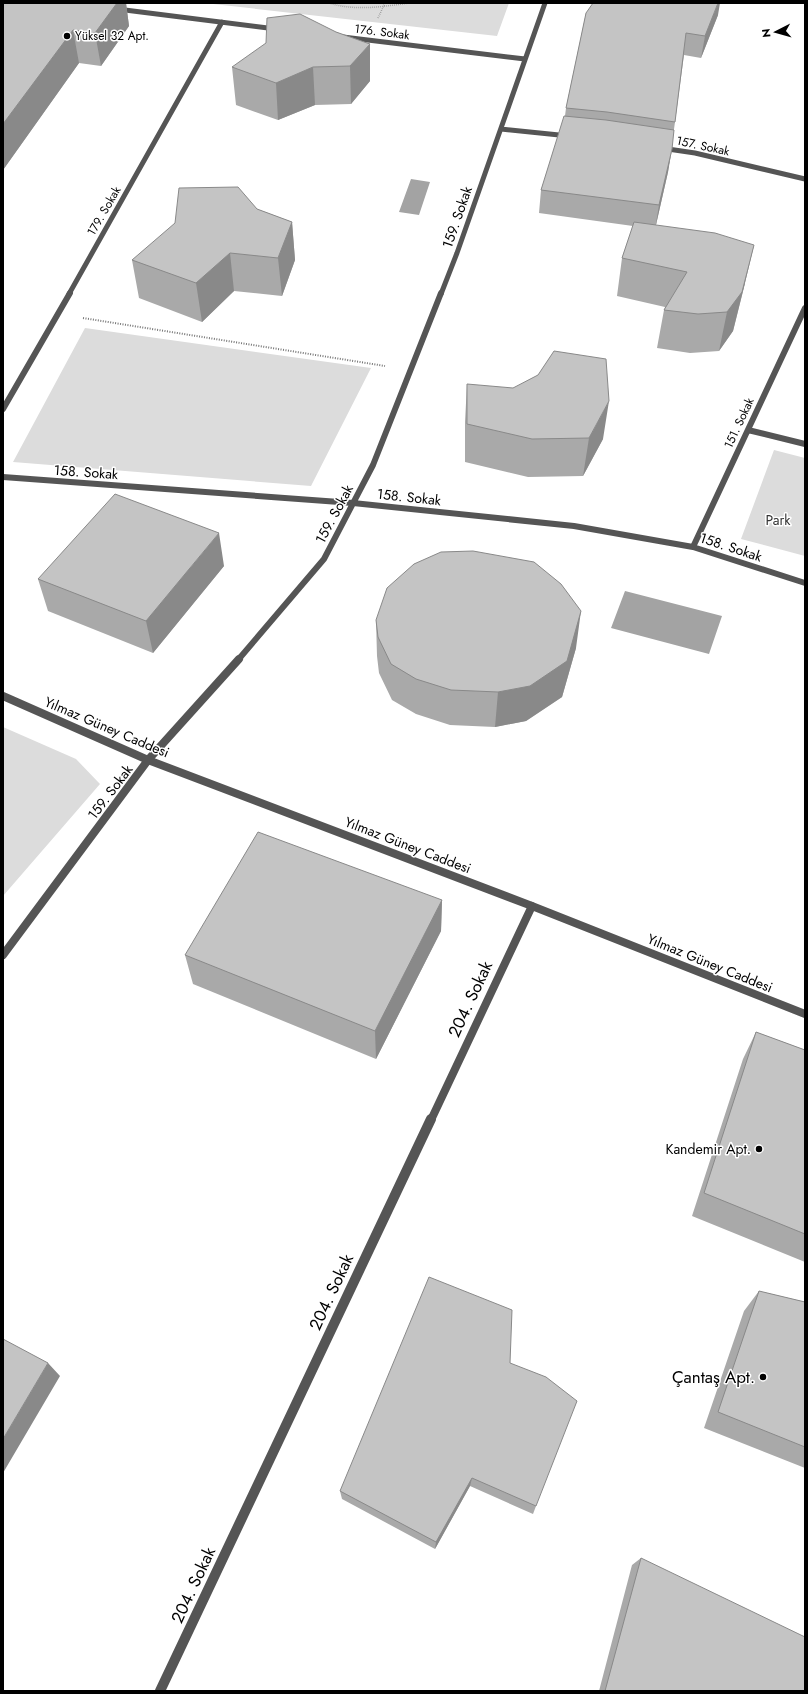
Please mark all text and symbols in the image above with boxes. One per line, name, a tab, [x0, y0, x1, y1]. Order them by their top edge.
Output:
north arrow	[756, 12, 796, 52]
street label: 176. Sokak	[353, 20, 411, 44]
place label: Yüksel 32 Apt.	[75, 27, 149, 45]
text: N	[758, 28, 774, 38]
marker: Yüksel 32 Apt.	[62, 31, 72, 41]
street label: 157. Sokak	[675, 132, 732, 161]
street label: 179. Sokak	[83, 182, 126, 239]
street label: 159. Sokak	[437, 183, 477, 251]
street label: 151. Sokak	[719, 394, 759, 451]
street label: 158. Sokak	[53, 460, 120, 484]
street label: 159. Sokak	[310, 480, 358, 547]
street label: 158. Sokak	[376, 484, 443, 510]
park label: Park	[766, 510, 791, 530]
street label: 158. Sokak	[697, 528, 766, 567]
street label: Yılmaz Güney Caddesi	[42, 692, 172, 762]
street label: 159. Sokak	[83, 760, 138, 824]
street label: Yılmaz Güney Caddesi	[342, 812, 474, 878]
street label: Yılmaz Güney Caddesi	[644, 929, 776, 997]
street label: 204. Sokak	[442, 956, 498, 1041]
place label: Kandemir Apt.	[665, 1139, 751, 1159]
marker: Kandemir Apt.	[754, 1144, 764, 1154]
street label: 204. Sokak	[303, 1249, 359, 1334]
place label: Çantaş Apt.	[672, 1365, 755, 1389]
marker: Çantaş Apt.	[758, 1372, 768, 1382]
street label: 204. Sokak	[165, 1542, 221, 1627]

